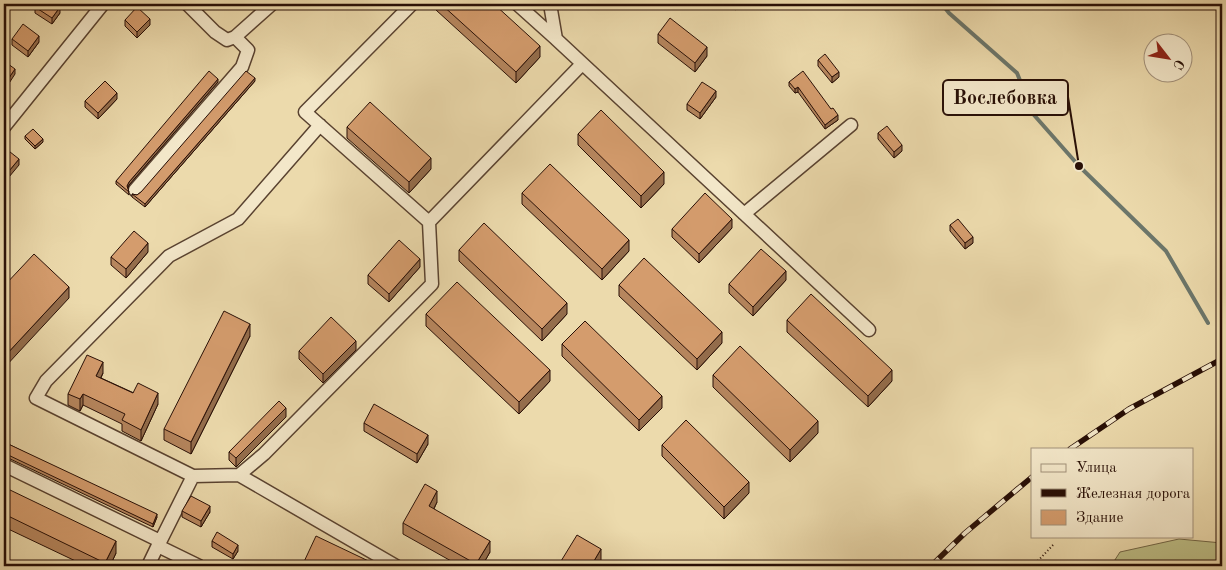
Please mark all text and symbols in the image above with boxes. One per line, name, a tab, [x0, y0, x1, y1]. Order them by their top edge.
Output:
north arrow	[1144, 32, 1194, 82]
text: С	[1170, 57, 1187, 72]
callout: Вослебовка	[943, 80, 1068, 115]
text: Вослебовка	[953, 89, 1057, 109]
legend	[1031, 448, 1194, 538]
text: Улица	[1076, 461, 1117, 476]
text: Железная дорога	[1076, 487, 1191, 502]
text: Здание	[1076, 511, 1123, 526]

